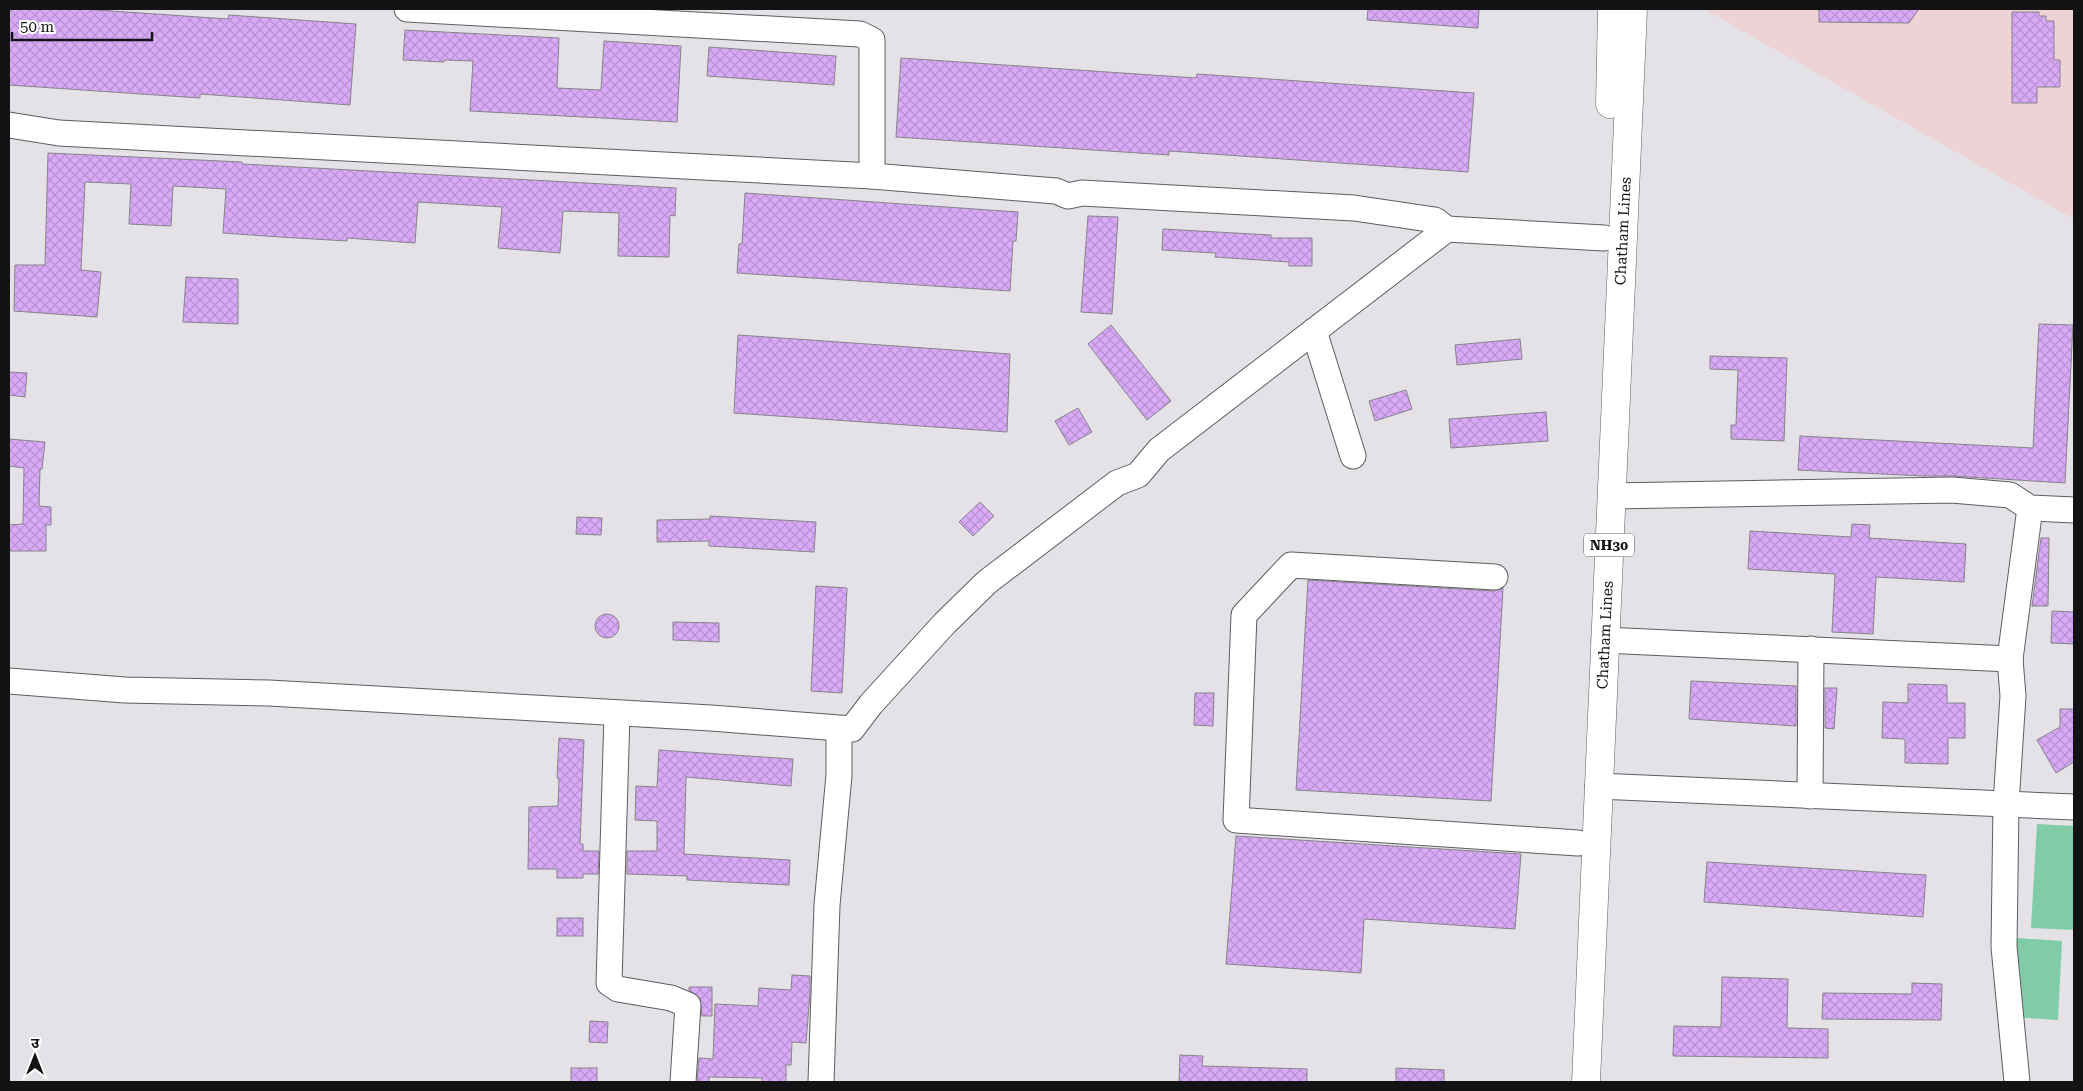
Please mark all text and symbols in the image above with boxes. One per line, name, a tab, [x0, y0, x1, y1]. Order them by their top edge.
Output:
scale bar	[12, 10, 152, 42]
text: 50 m	[20, 18, 55, 36]
street label: Chatham Lines	[1611, 176, 1635, 286]
road number: NH30	[1584, 534, 1634, 556]
street label: Chatham Lines	[1593, 580, 1617, 690]
north arrow	[10, 1031, 60, 1081]
text: उ	[31, 1035, 40, 1051]

